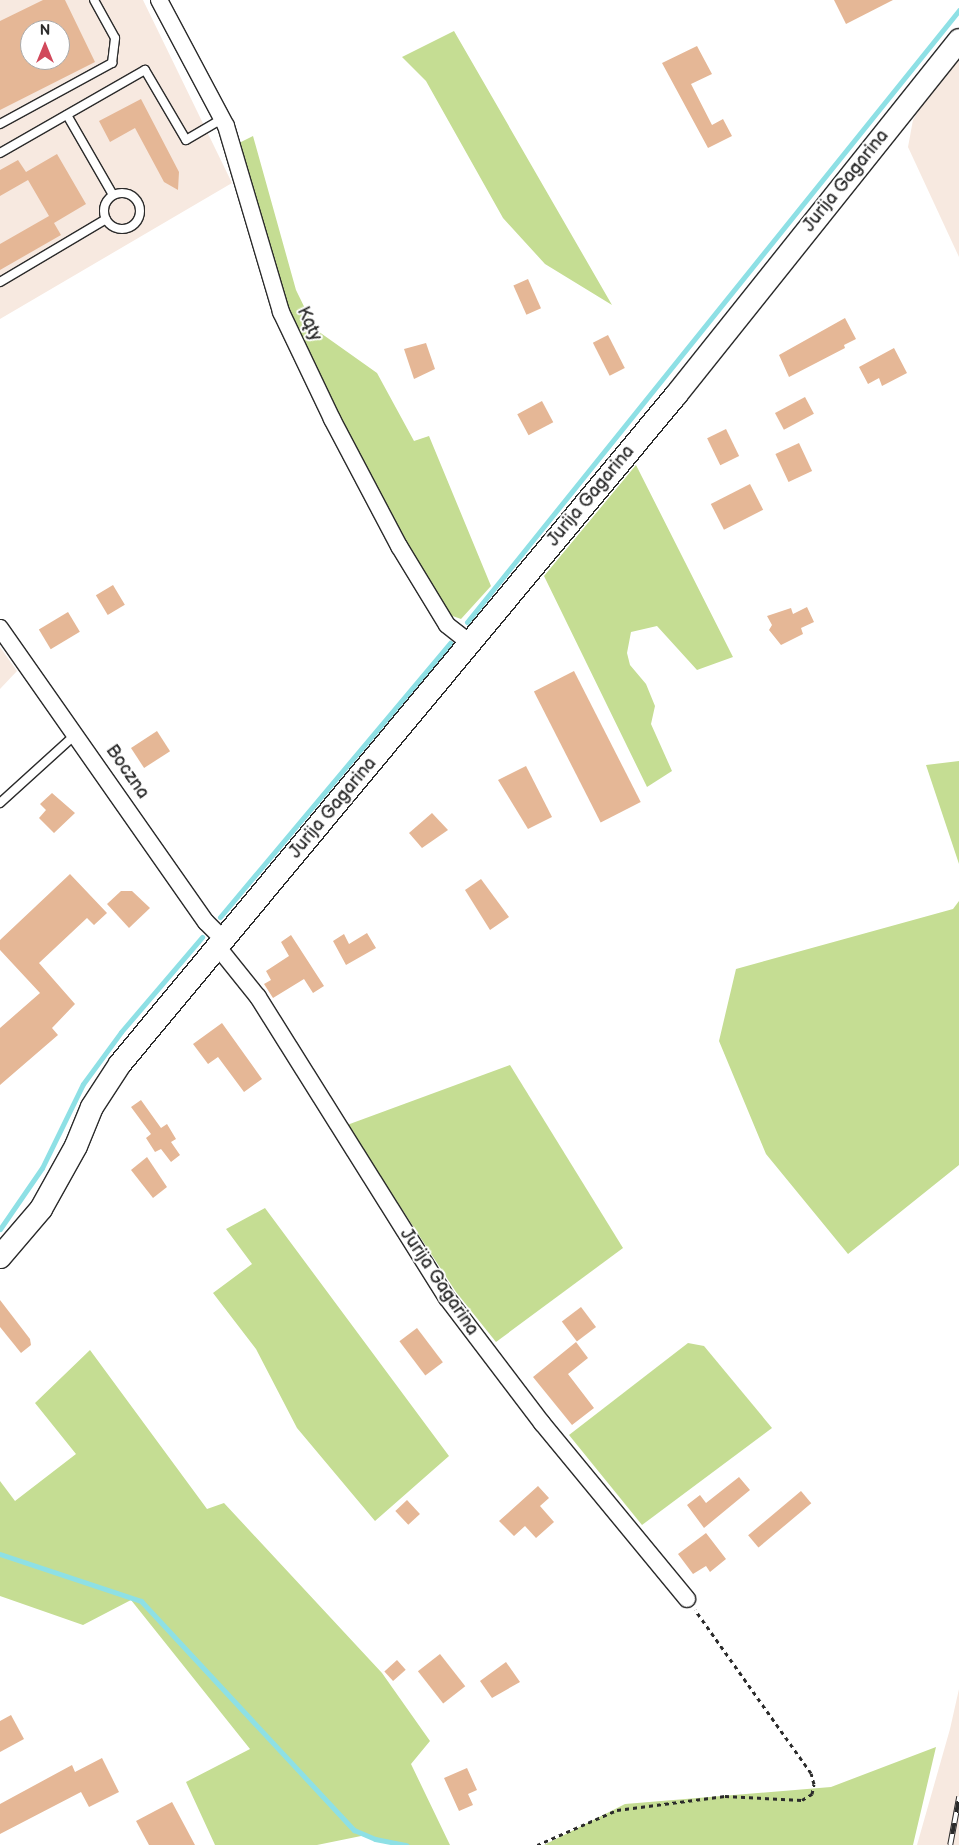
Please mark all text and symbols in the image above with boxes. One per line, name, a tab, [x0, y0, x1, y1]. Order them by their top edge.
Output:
north arrow	[20, 20, 70, 70]
text: N	[40, 22, 50, 39]
street label: Jurija Gagarina	[798, 126, 894, 236]
street label: Kąty	[292, 303, 326, 345]
street label: Jurija Gagarina	[543, 441, 639, 551]
street label: Boczna	[101, 741, 153, 803]
street label: Jurija Gagarina	[285, 753, 381, 863]
street label: Jurija Gagarina	[395, 1224, 483, 1340]

